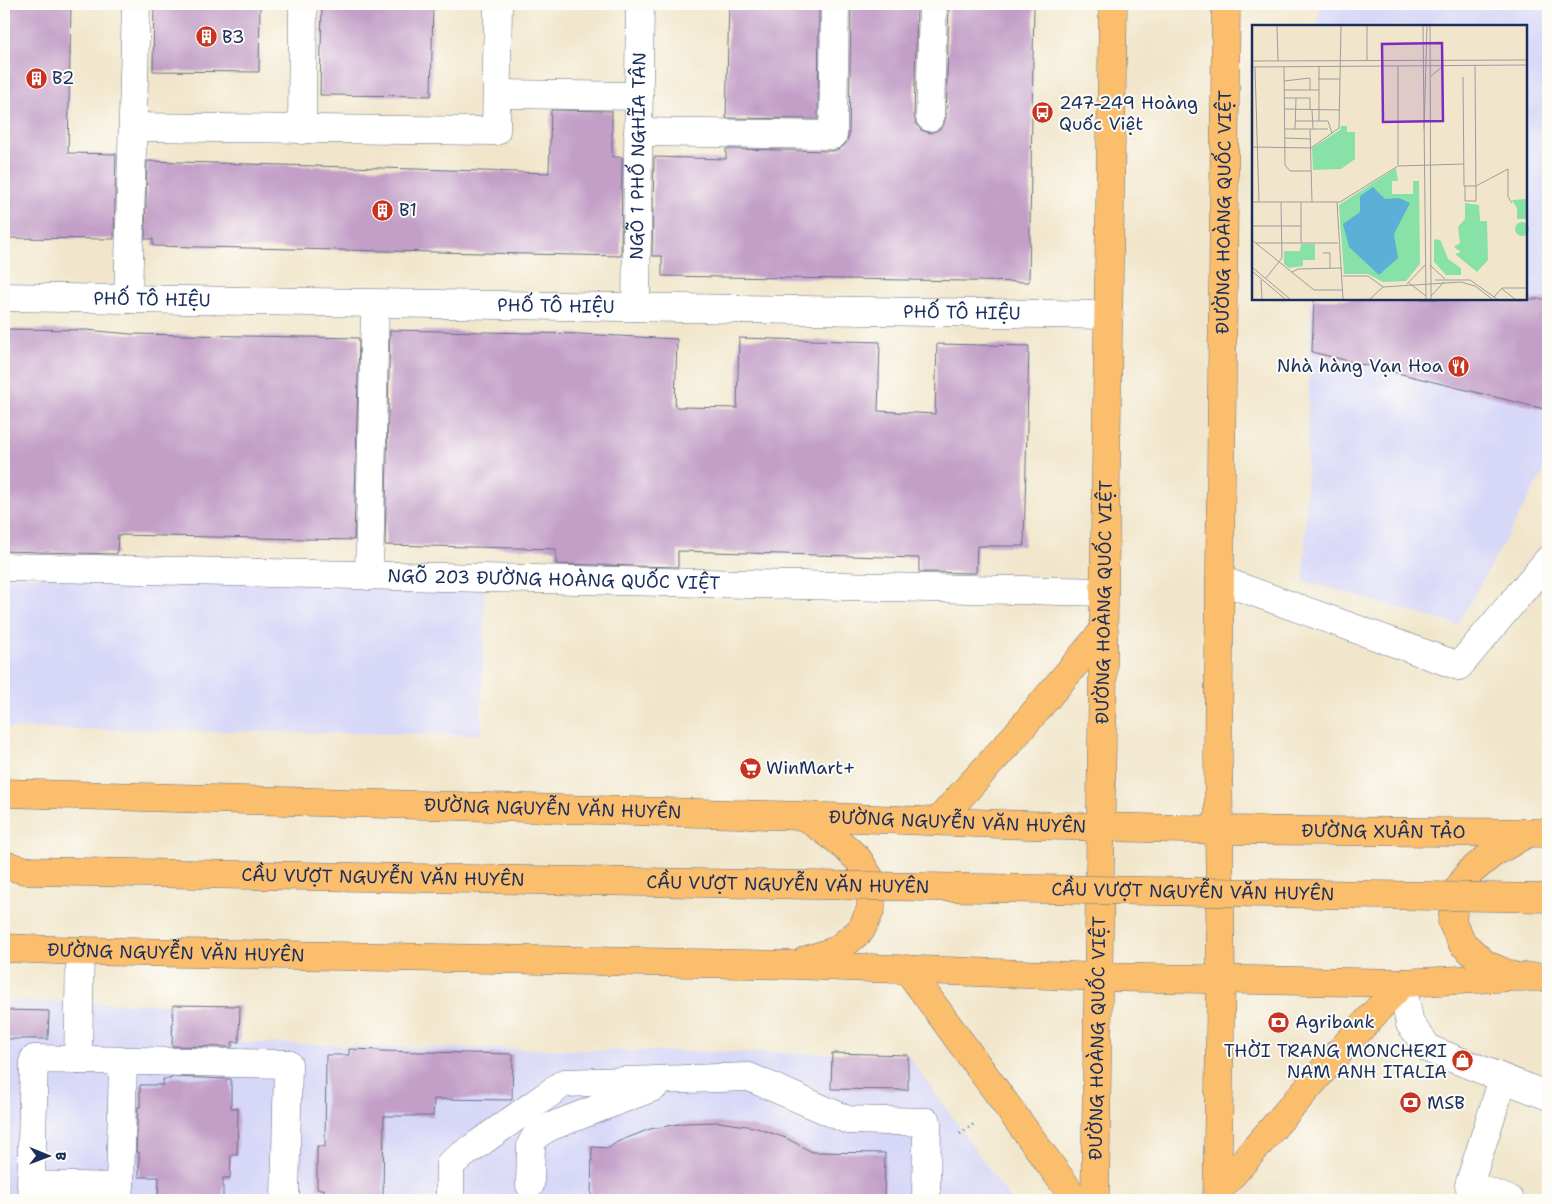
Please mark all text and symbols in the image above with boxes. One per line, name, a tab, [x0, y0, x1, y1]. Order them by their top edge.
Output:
building icon: B3	[194, 25, 218, 49]
place label: B3	[222, 25, 245, 49]
inset map	[1252, 25, 1527, 300]
street label: NGÕ 1 PHỐ NGHĨA TÂN	[624, 52, 651, 260]
building icon: B2	[24, 66, 48, 90]
place label: B2	[52, 66, 75, 90]
street label: ĐƯỜNG HOÀNG QUỐC VIỆT	[1210, 90, 1237, 334]
place label: 247-249 Hoàng Quốc Việt	[1059, 91, 1198, 136]
bus stop icon: 247-249 Hoàng Quốc Việt	[1031, 101, 1055, 125]
building icon: B1	[371, 198, 395, 222]
place label: B1	[399, 198, 417, 222]
street label: PHỐ TÔ HIỆU	[93, 285, 211, 312]
street label: PHỐ TÔ HIỆU	[497, 291, 615, 319]
street label: PHỐ TÔ HIỆU	[903, 298, 1021, 326]
place label: Nhà hàng Vạn Hoa	[1277, 354, 1443, 378]
restaurant icon: Nhà hàng Vạn Hoa	[1447, 354, 1471, 378]
street label: ĐƯỜNG HOÀNG QUỐC VIỆT	[1090, 480, 1118, 724]
street label: NGÕ 203 ĐƯỜNG HOÀNG QUỐC VIỆT	[387, 564, 721, 595]
supermarket icon: WinMart+	[738, 756, 762, 780]
place label: WinMart+	[766, 756, 856, 780]
street label: ĐƯỜNG NGUYỄN VĂN HUYÊN	[424, 793, 682, 824]
street label: ĐƯỜNG NGUYỄN VĂN HUYÊN	[828, 805, 1087, 839]
street label: ĐƯỜNG XUÂN TẢO	[1301, 819, 1466, 844]
street label: CẦU VƯỢT NGUYỄN VĂN HUYÊN	[241, 861, 525, 892]
street label: CẦU VƯỢT NGUYỄN VĂN HUYÊN	[646, 868, 930, 899]
street label: CẦU VƯỢT NGUYỄN VĂN HUYÊN	[1051, 875, 1335, 906]
street label: ĐƯỜNG HOÀNG QUỐC VIỆT	[1084, 916, 1111, 1160]
street label: ĐƯỜNG NGUYỄN VĂN HUYÊN	[47, 938, 305, 967]
bank icon: Agribank	[1267, 1010, 1291, 1034]
place label: Agribank	[1295, 1010, 1375, 1034]
place label: THỜI TRANG MONCHERI NAM ANH ITALIA	[1224, 1039, 1447, 1084]
shop icon: THỜI TRANG MONCHERI NAM ANH ITALIA	[1451, 1049, 1475, 1073]
bank icon: MSB	[1399, 1091, 1423, 1115]
place label: MSB	[1427, 1091, 1465, 1115]
north arrow	[22, 1132, 72, 1182]
text: B	[52, 1152, 70, 1161]

